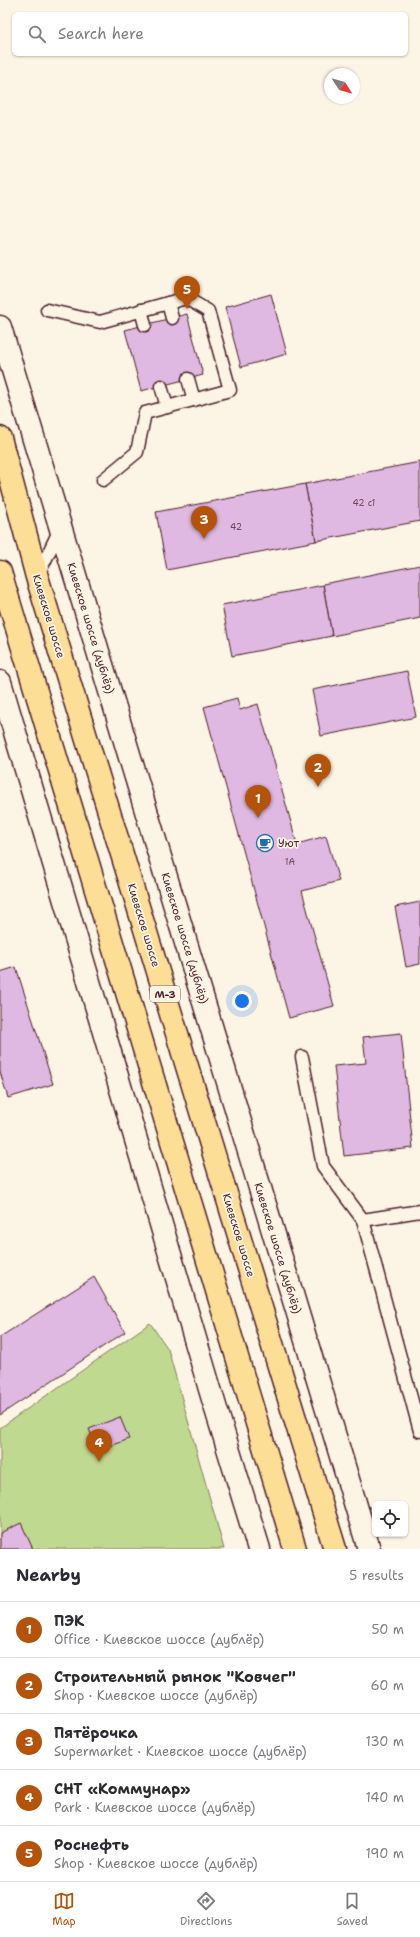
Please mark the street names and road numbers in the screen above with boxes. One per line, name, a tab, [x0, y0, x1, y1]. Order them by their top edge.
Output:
street label: Киевское шоссе (дублёр)	[63, 561, 118, 695]
street label: Киевское шоссе	[29, 573, 68, 660]
street label: Киевское шоссе (дублёр)	[157, 871, 212, 1005]
street label: Киевское шоссе	[124, 882, 163, 969]
road number: М-3	[150, 986, 180, 1002]
street label: Киевское шоссе (дублёр)	[250, 1181, 305, 1315]
street label: Киевское шоссе	[219, 1192, 258, 1279]

